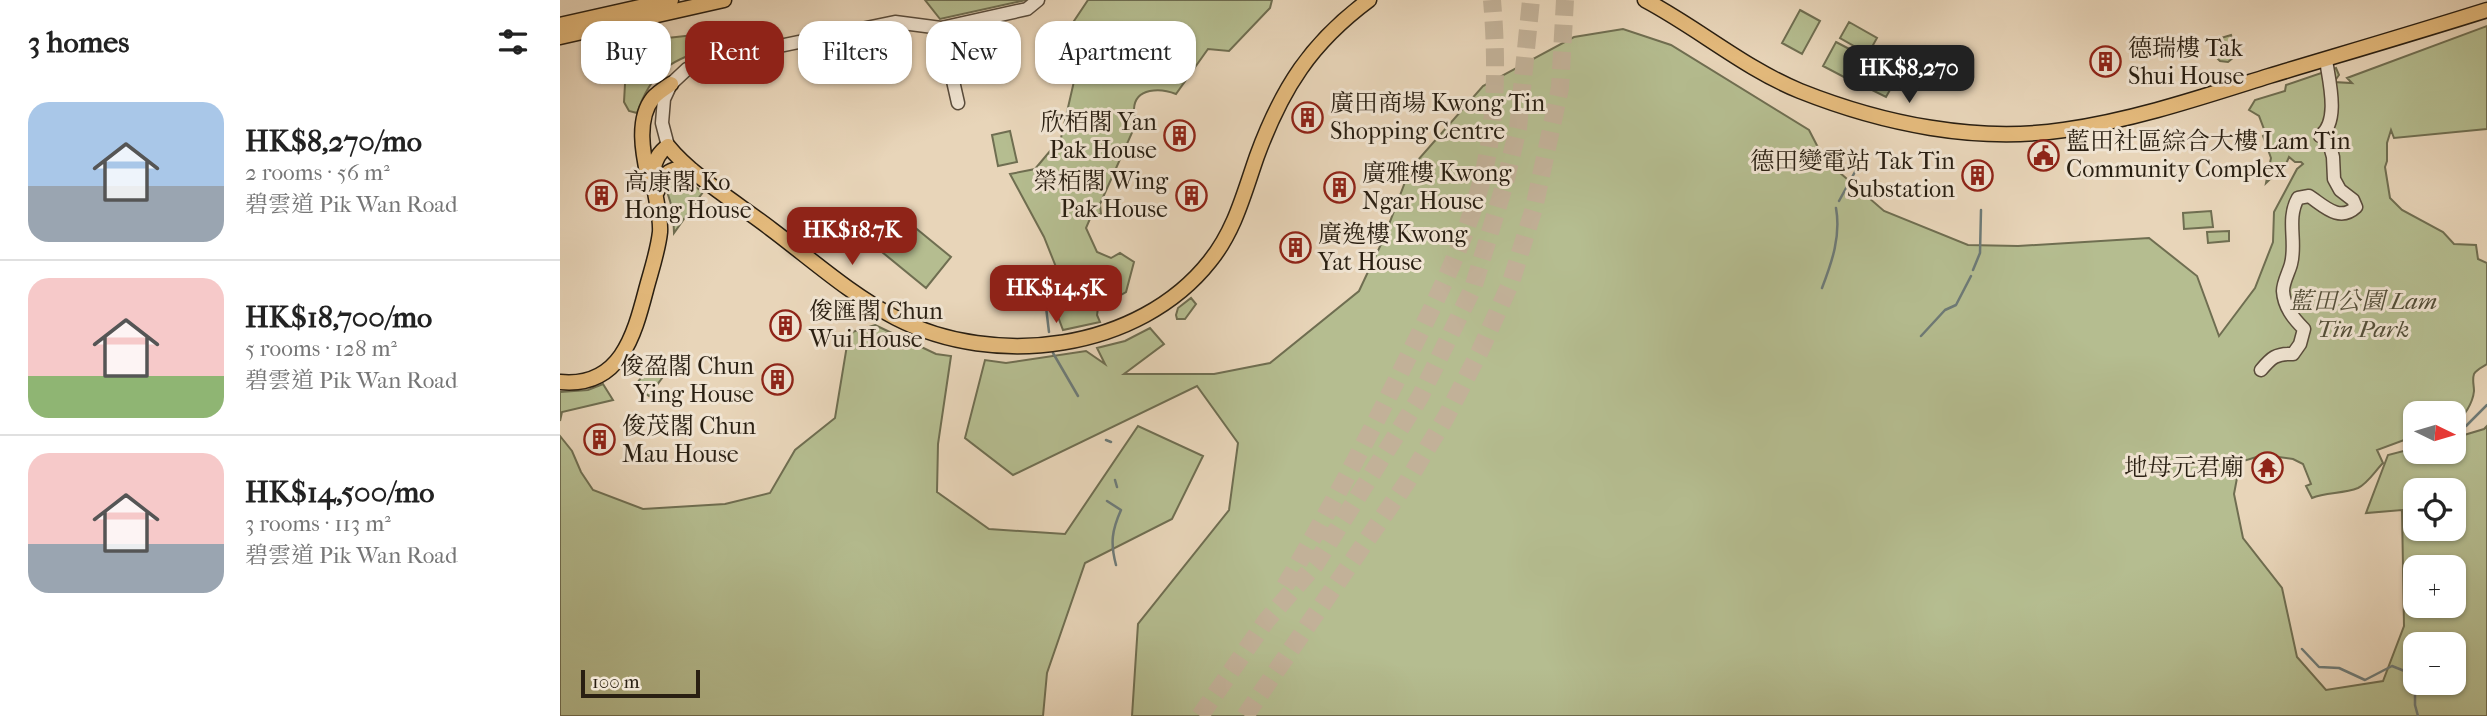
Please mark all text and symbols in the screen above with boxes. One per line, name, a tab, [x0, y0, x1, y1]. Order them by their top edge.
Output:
chip: Buy	[581, 21, 671, 84]
chip: Rent	[685, 21, 784, 84]
chip: Filters	[798, 21, 912, 84]
chip: New	[926, 21, 1021, 84]
chip: Apartment	[1035, 21, 1196, 84]
icon: filters	[494, 23, 532, 61]
text: 3 homes	[28, 25, 129, 60]
place label: 德瑞樓 Tak Shui House	[2128, 34, 2244, 90]
building icon: 德瑞樓 Tak Shui House	[2088, 45, 2122, 79]
pin: HK$8,270	[1837, 46, 1981, 105]
text: HK$8,270	[1859, 54, 1959, 81]
place label: 廣田商場 Kwong Tin Shopping Centre	[1330, 89, 1545, 145]
building icon: 廣田商場 Kwong Tin Shopping Centre	[1290, 100, 1324, 134]
place label: 欣栢閣 Yan Pak House	[1040, 108, 1157, 164]
building icon: 欣栢閣 Yan Pak House	[1163, 119, 1197, 153]
text: HK$8,270/mo	[245, 124, 422, 159]
place label: 藍田社區綜合大樓 Lam Tin Community Complex	[2066, 127, 2351, 183]
icon: home	[84, 130, 168, 214]
public building icon: 藍田社區綜合大樓 Lam Tin Community Complex	[2026, 138, 2060, 172]
place label: 德田變電站 Tak Tin Substation	[1750, 147, 1955, 203]
building icon: 德田變電站 Tak Tin Substation	[1961, 158, 1995, 192]
text: 2 rooms · 56 m²	[245, 159, 390, 186]
place label: 廣雅樓 Kwong Ngar House	[1362, 159, 1512, 215]
place label: 榮栢閣 Wing Pak House	[1034, 167, 1169, 223]
place label: 高康閣 Ko Hong House	[624, 168, 752, 224]
building icon: 廣雅樓 Kwong Ngar House	[1322, 170, 1356, 204]
building icon: 榮栢閣 Wing Pak House	[1174, 178, 1208, 212]
building icon: 高康閣 Ko Hong House	[584, 179, 618, 213]
text: 碧雲道 Pik Wan Road	[245, 191, 458, 218]
pin: HK$18.7K	[780, 208, 924, 267]
text: HK$18.7K	[803, 216, 901, 243]
place label: 廣逸樓 Kwong Yat House	[1317, 220, 1468, 276]
building icon: 廣逸樓 Kwong Yat House	[1278, 231, 1312, 265]
pin: HK$14.5K	[984, 266, 1128, 325]
text: HK$14.5K	[1006, 274, 1106, 301]
park label: 藍田公園 Lam Tin Park	[2289, 287, 2437, 343]
place label: 俊匯閣 Chun Wui House	[808, 297, 943, 353]
text: HK$18,700/mo	[245, 300, 432, 335]
icon: home	[84, 306, 168, 390]
building icon: 俊匯閣 Chun Wui House	[769, 308, 803, 342]
text: 5 rooms · 128 m²	[245, 335, 397, 362]
place label: 俊盈閣 Chun Ying House	[620, 352, 754, 408]
building icon: 俊盈閣 Chun Ying House	[760, 363, 794, 397]
text: 碧雲道 Pik Wan Road	[245, 367, 458, 394]
north arrow	[2403, 401, 2466, 464]
map controls	[2403, 401, 2466, 695]
place label: 俊茂閣 Chun Mau House	[622, 412, 756, 468]
building icon: 俊茂閣 Chun Mau House	[582, 423, 616, 457]
temple icon: 地母元君廟	[2250, 450, 2284, 484]
place label: 地母元君廟	[2124, 453, 2244, 481]
text: HK$14,500/mo	[245, 475, 435, 510]
button: locate	[2403, 478, 2466, 541]
icon: home	[84, 481, 168, 565]
text: 3 rooms · 113 m²	[245, 510, 391, 537]
text: 碧雲道 Pik Wan Road	[245, 542, 458, 569]
button: +	[2403, 555, 2466, 618]
button: −	[2403, 632, 2466, 695]
scale bar	[581, 667, 700, 699]
text: 100 m	[592, 671, 640, 693]

